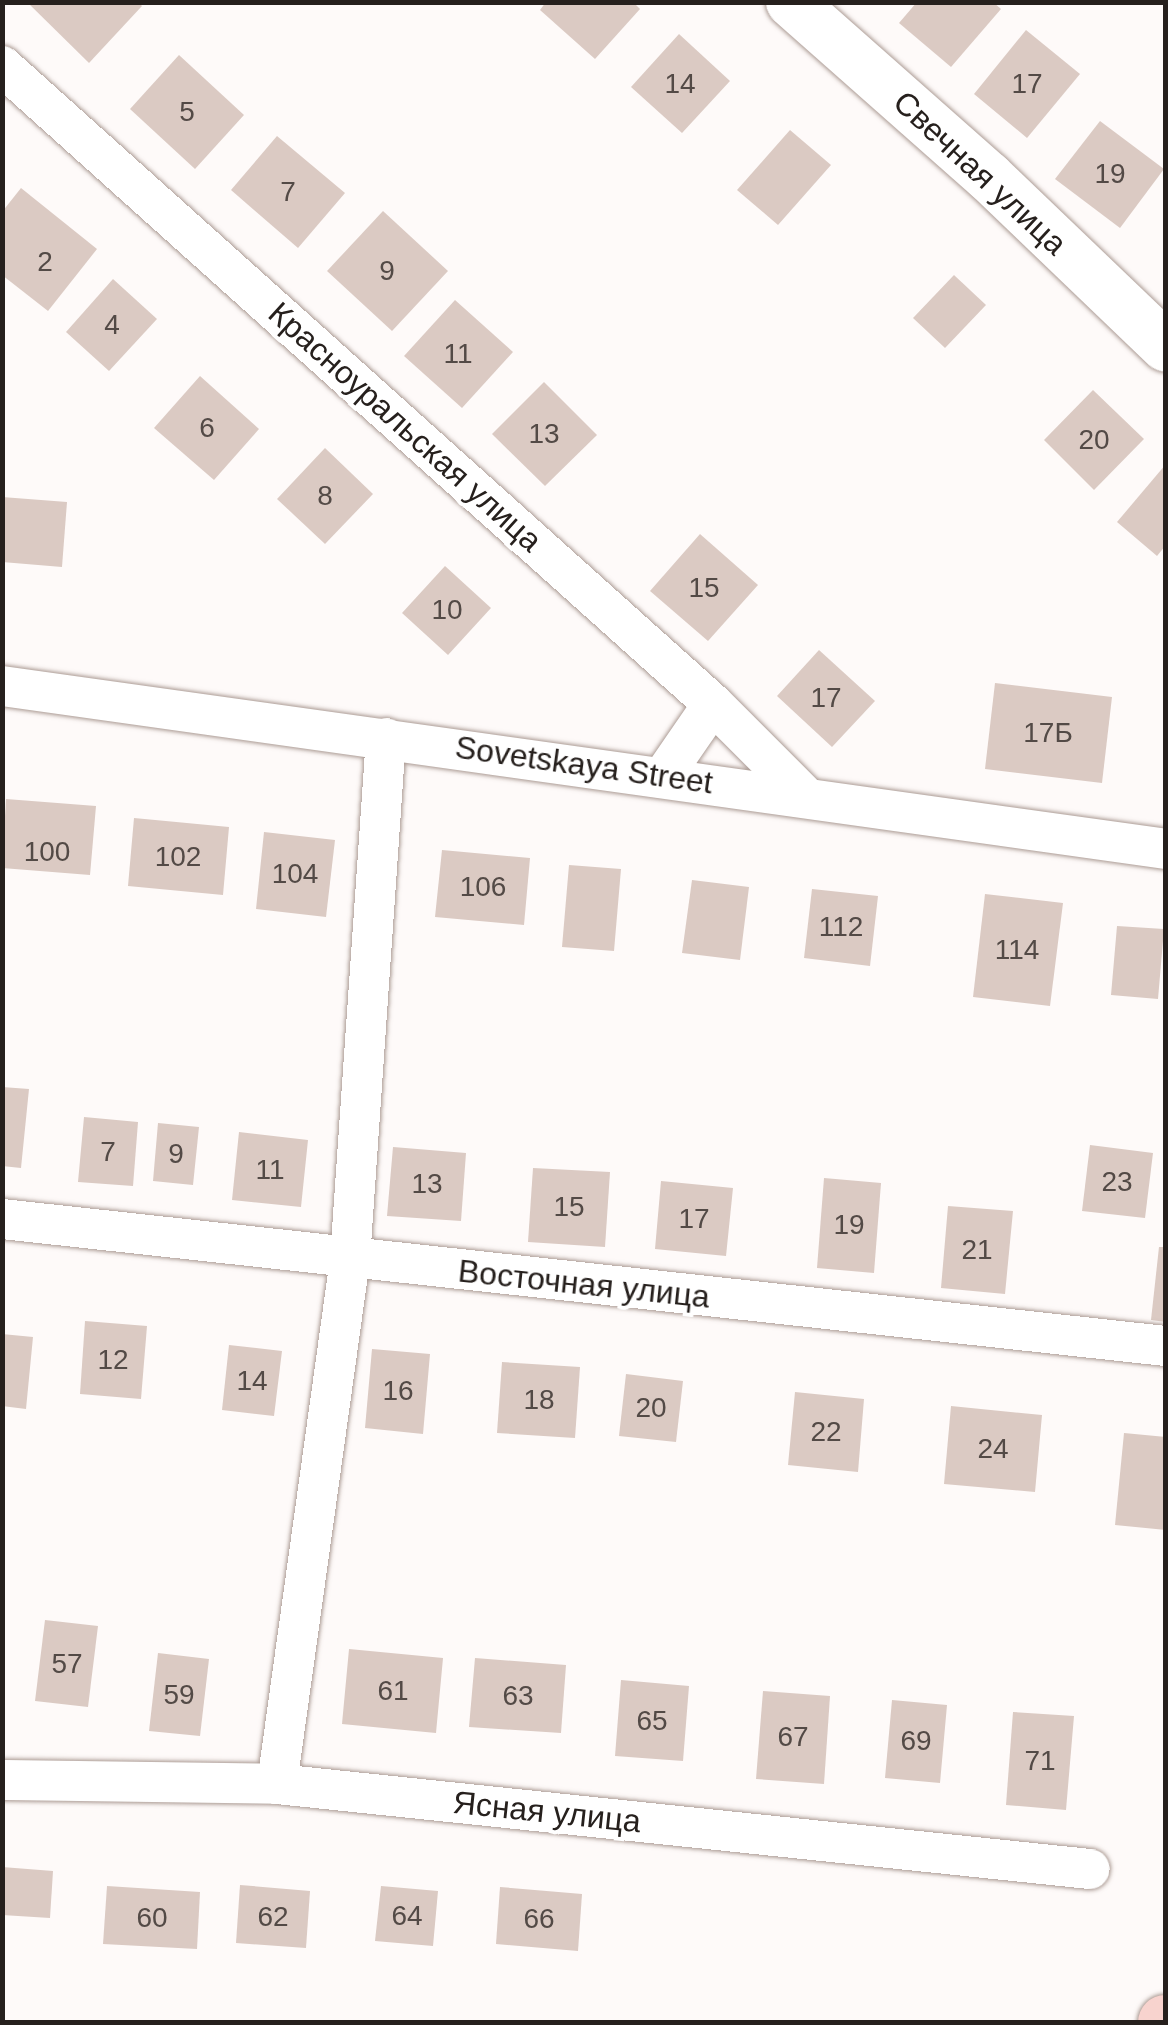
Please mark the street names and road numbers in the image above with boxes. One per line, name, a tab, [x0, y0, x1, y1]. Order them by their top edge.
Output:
street label: Свечная улица	[885, 83, 1075, 263]
street label: Красноуральская улица	[260, 294, 550, 560]
street label: Sovetskaya Street	[453, 728, 715, 802]
street label: Восточная улица	[456, 1252, 712, 1316]
street label: Ясная улица	[451, 1783, 643, 1841]

